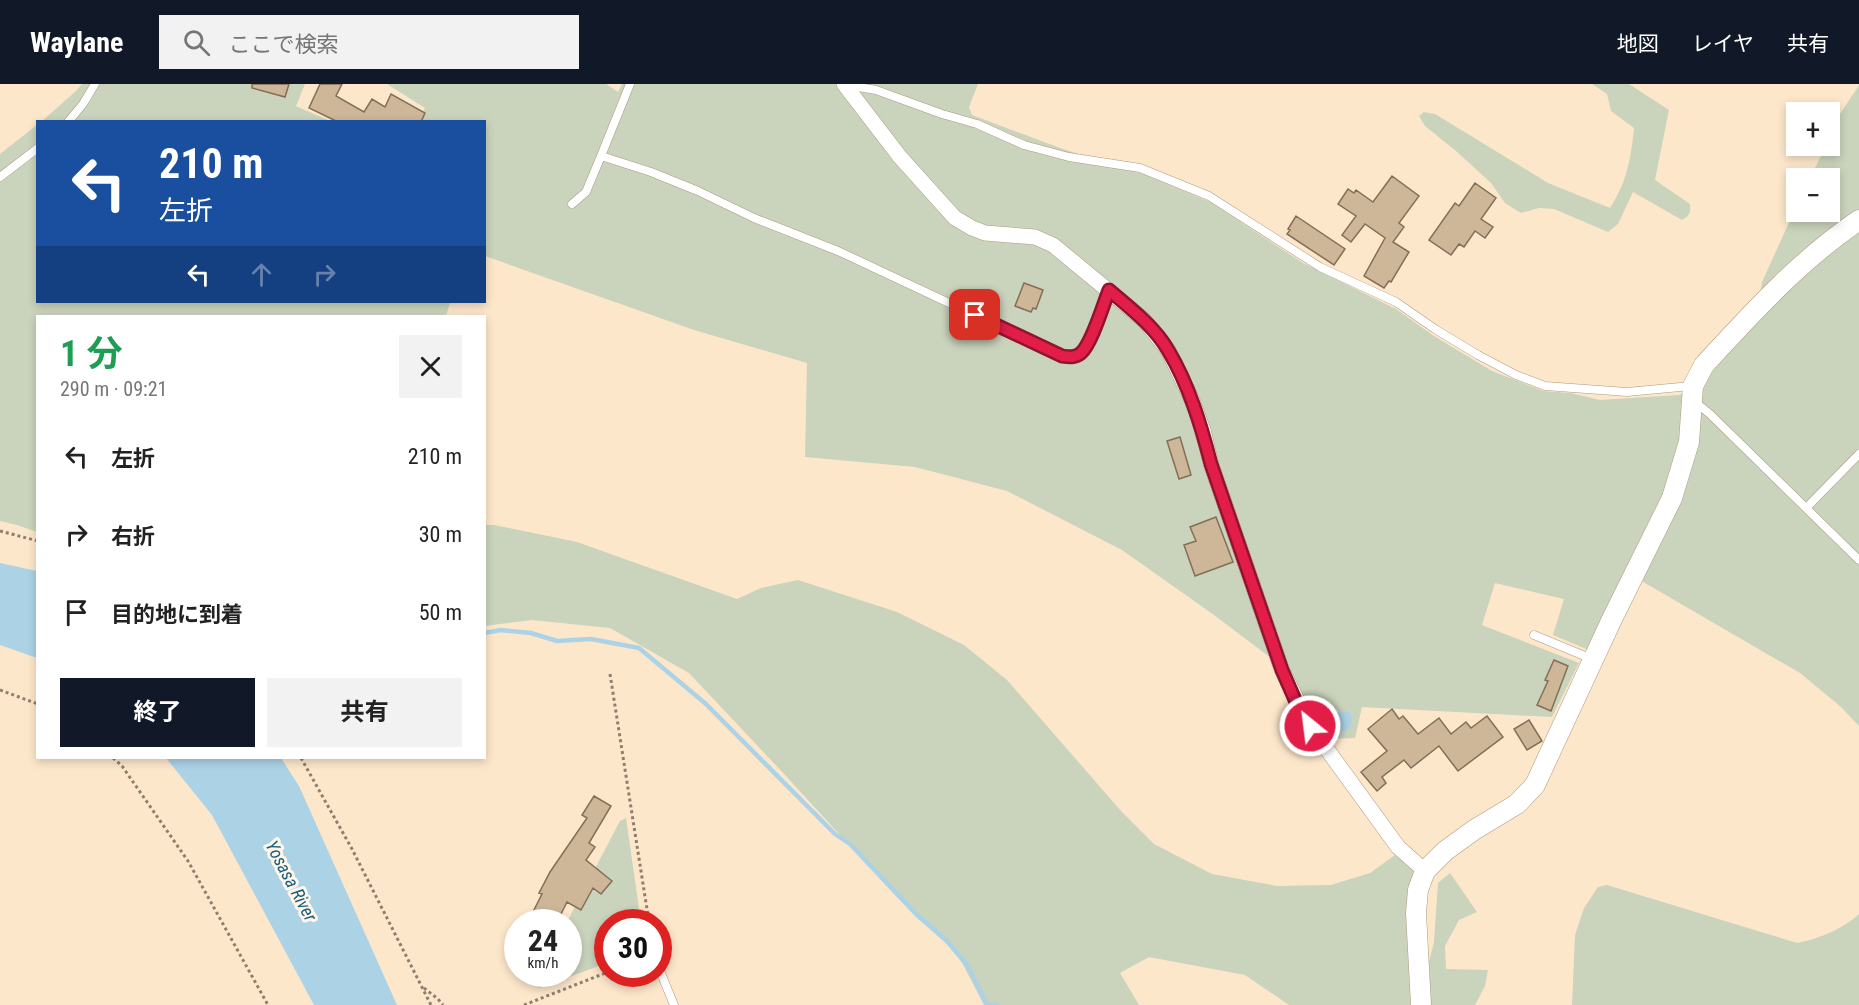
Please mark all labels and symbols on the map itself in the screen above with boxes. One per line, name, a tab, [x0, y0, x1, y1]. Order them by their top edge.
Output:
pin	[949, 289, 1000, 340]
position arrow	[1278, 694, 1342, 758]
water label: Yosasa River	[261, 837, 322, 925]
speed limit sign: 30	[594, 909, 672, 987]

